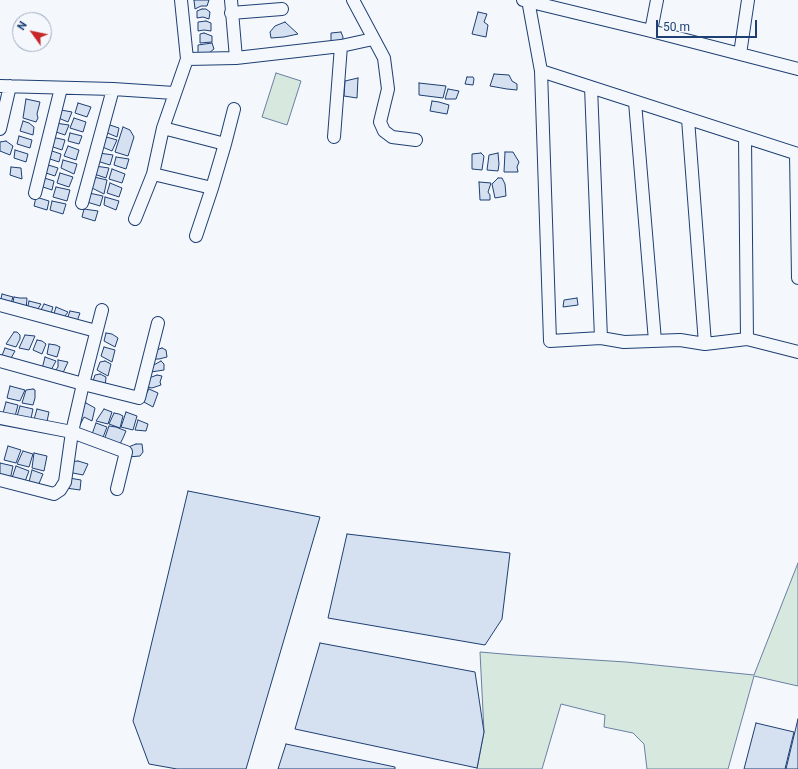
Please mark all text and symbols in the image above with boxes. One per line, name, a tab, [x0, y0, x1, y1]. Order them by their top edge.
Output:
north arrow	[12, 12, 52, 52]
scale bar	[658, 12, 759, 38]
text: N	[15, 19, 30, 33]
text: 50 m	[663, 20, 690, 34]

